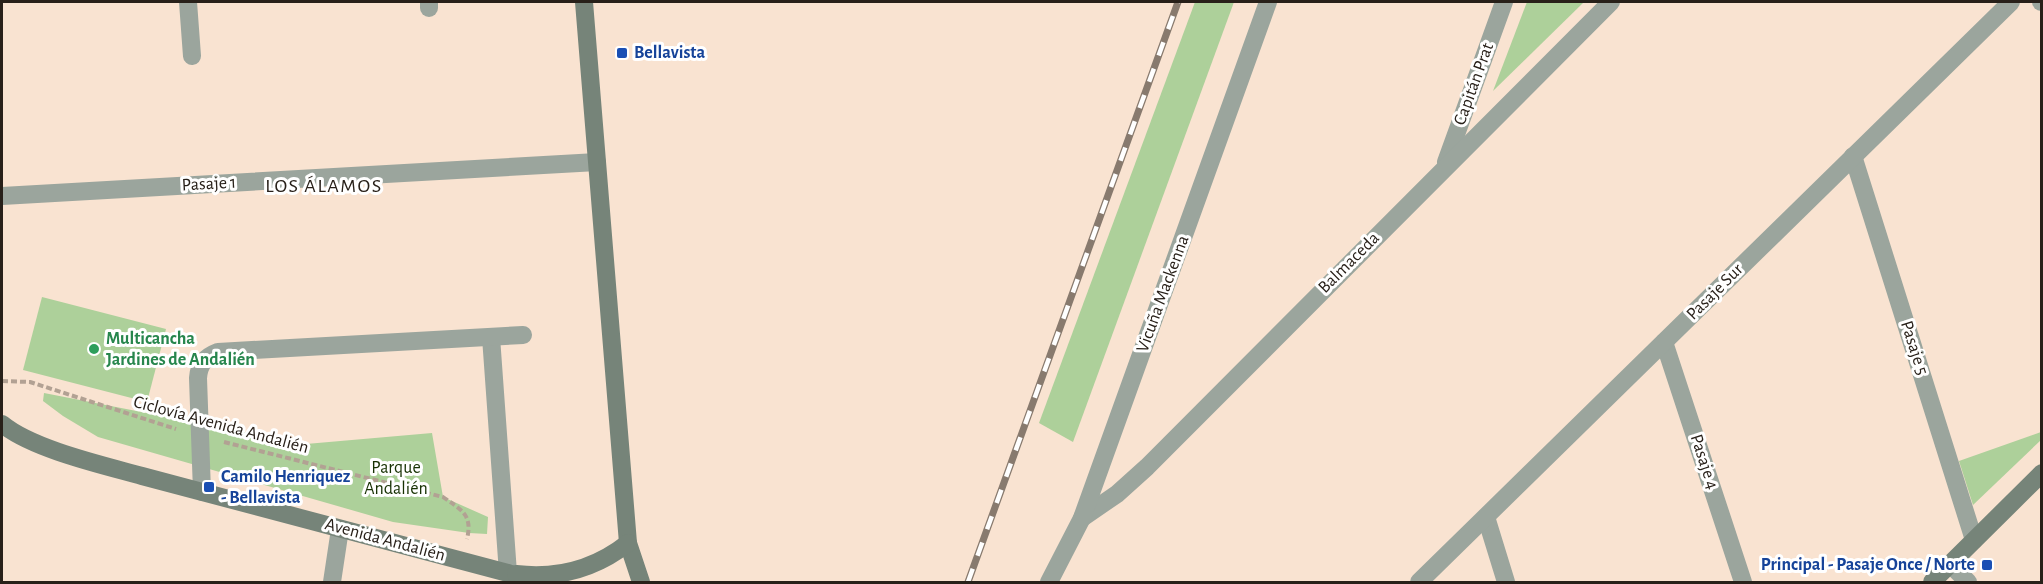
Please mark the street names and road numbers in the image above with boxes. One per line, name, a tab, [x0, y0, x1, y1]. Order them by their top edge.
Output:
street label: Capitán Prat	[1451, 40, 1497, 128]
street label: Pasaje 1	[181, 174, 237, 194]
street label: Balmaceda	[1315, 229, 1383, 297]
street label: Vicuña Mackenna	[1133, 233, 1193, 355]
street label: Pasaje Sur	[1683, 260, 1747, 324]
street label: Pasaje 5	[1897, 319, 1931, 377]
street label: Ciclovía Avenida Andalién	[132, 393, 310, 457]
street label: Pasaje 4	[1687, 432, 1721, 492]
street label: Avenida Andalién	[323, 515, 447, 565]

